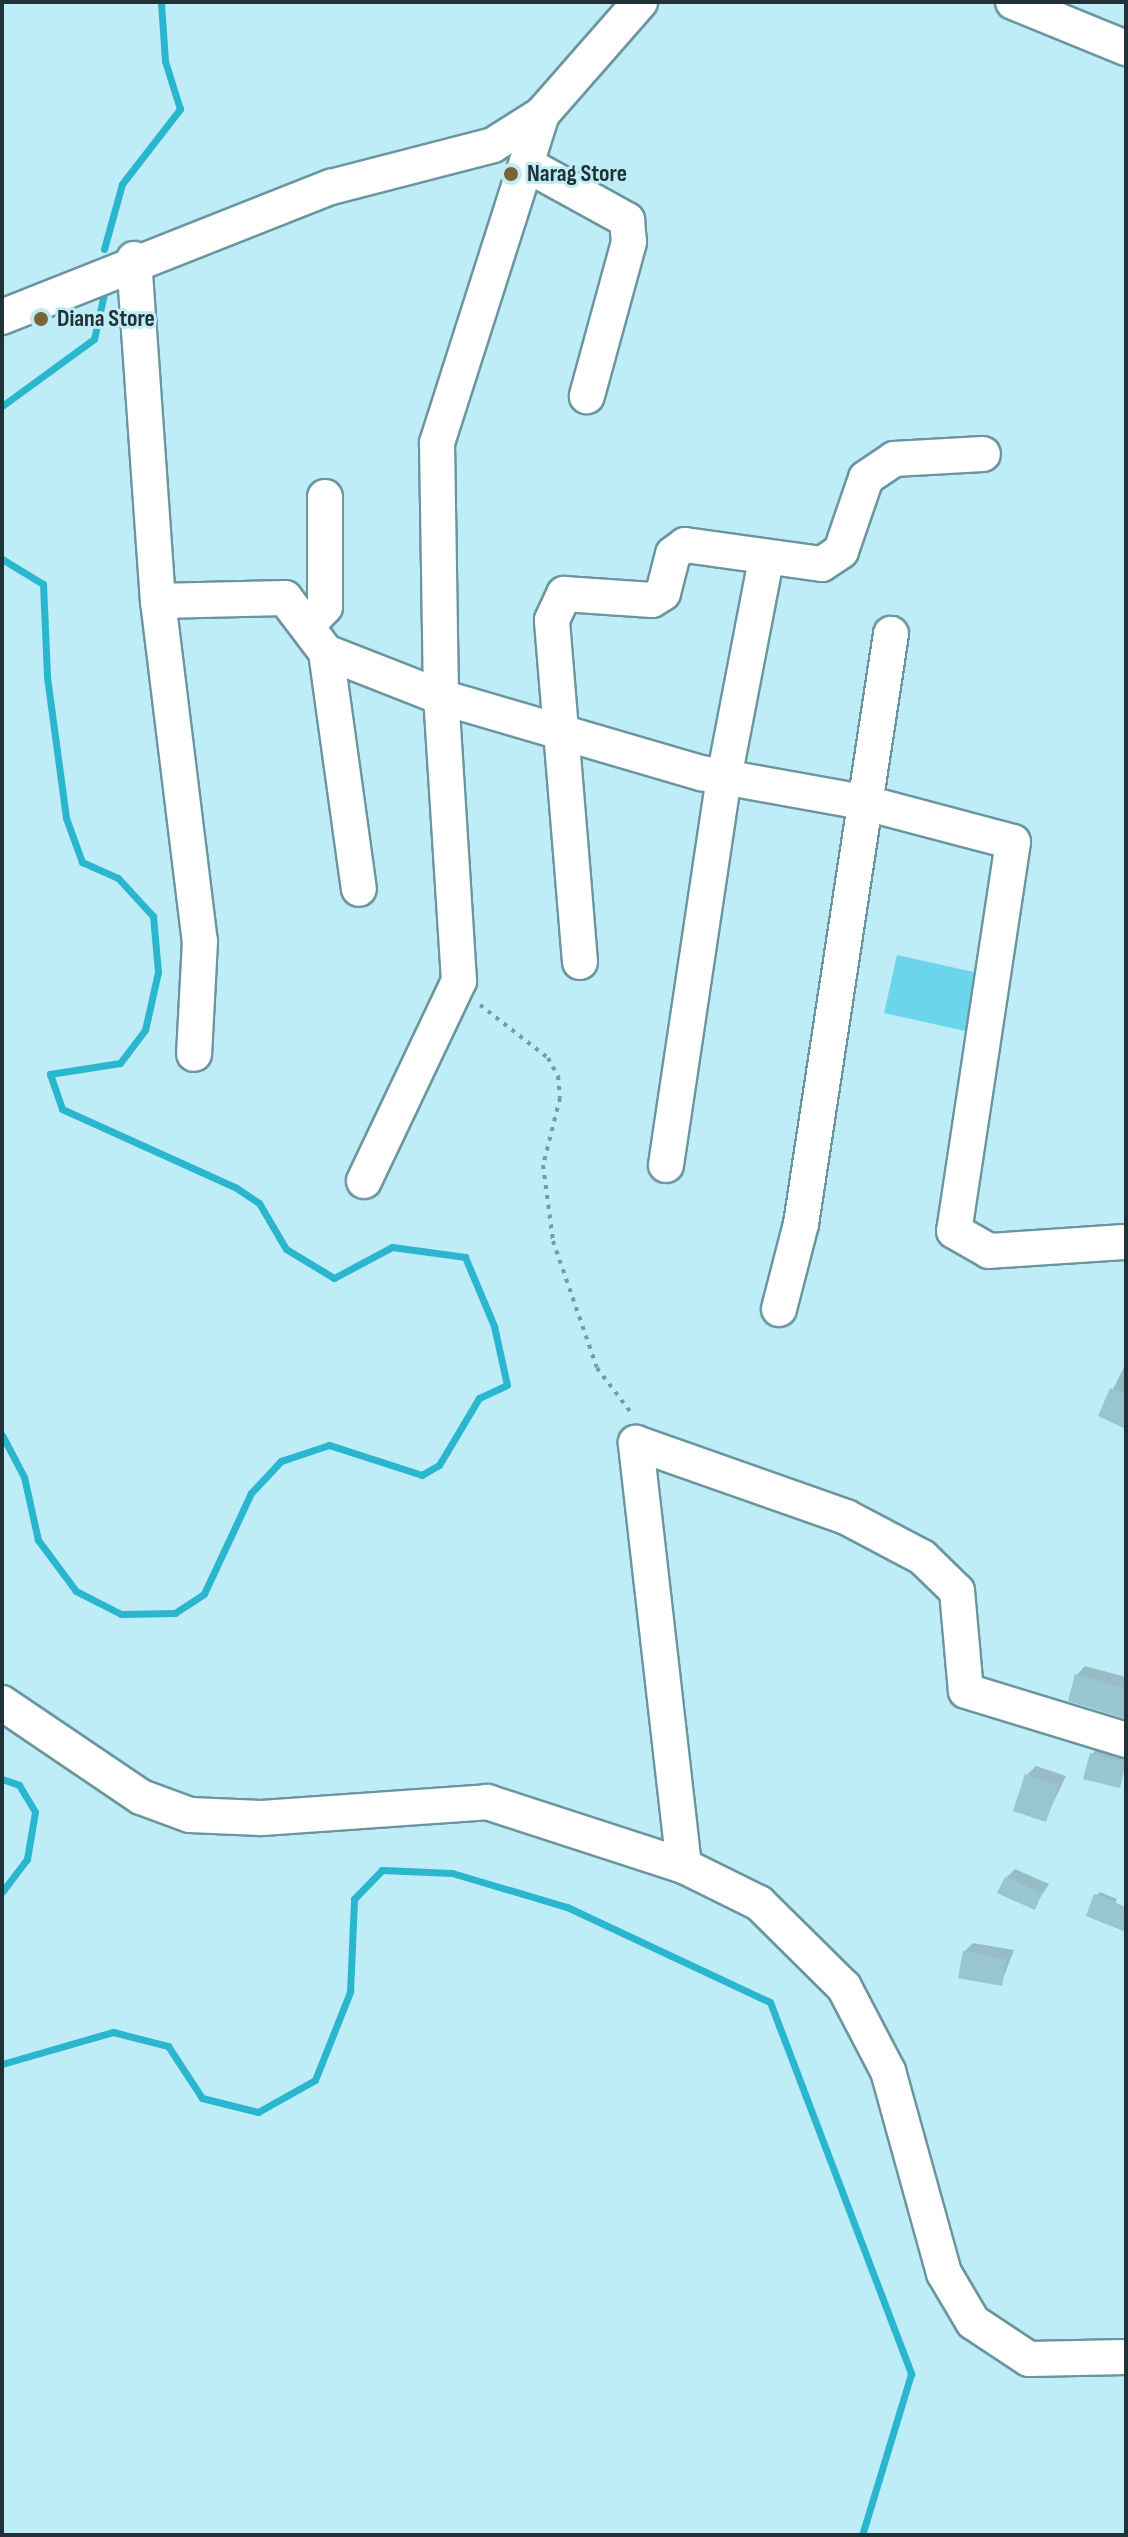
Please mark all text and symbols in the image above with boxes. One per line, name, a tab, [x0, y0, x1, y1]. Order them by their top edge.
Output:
place label: Narag Store	[527, 160, 627, 188]
marker: Narag Store	[502, 165, 520, 183]
place label: Diana Store	[57, 305, 155, 333]
marker: Diana Store	[32, 310, 50, 328]

